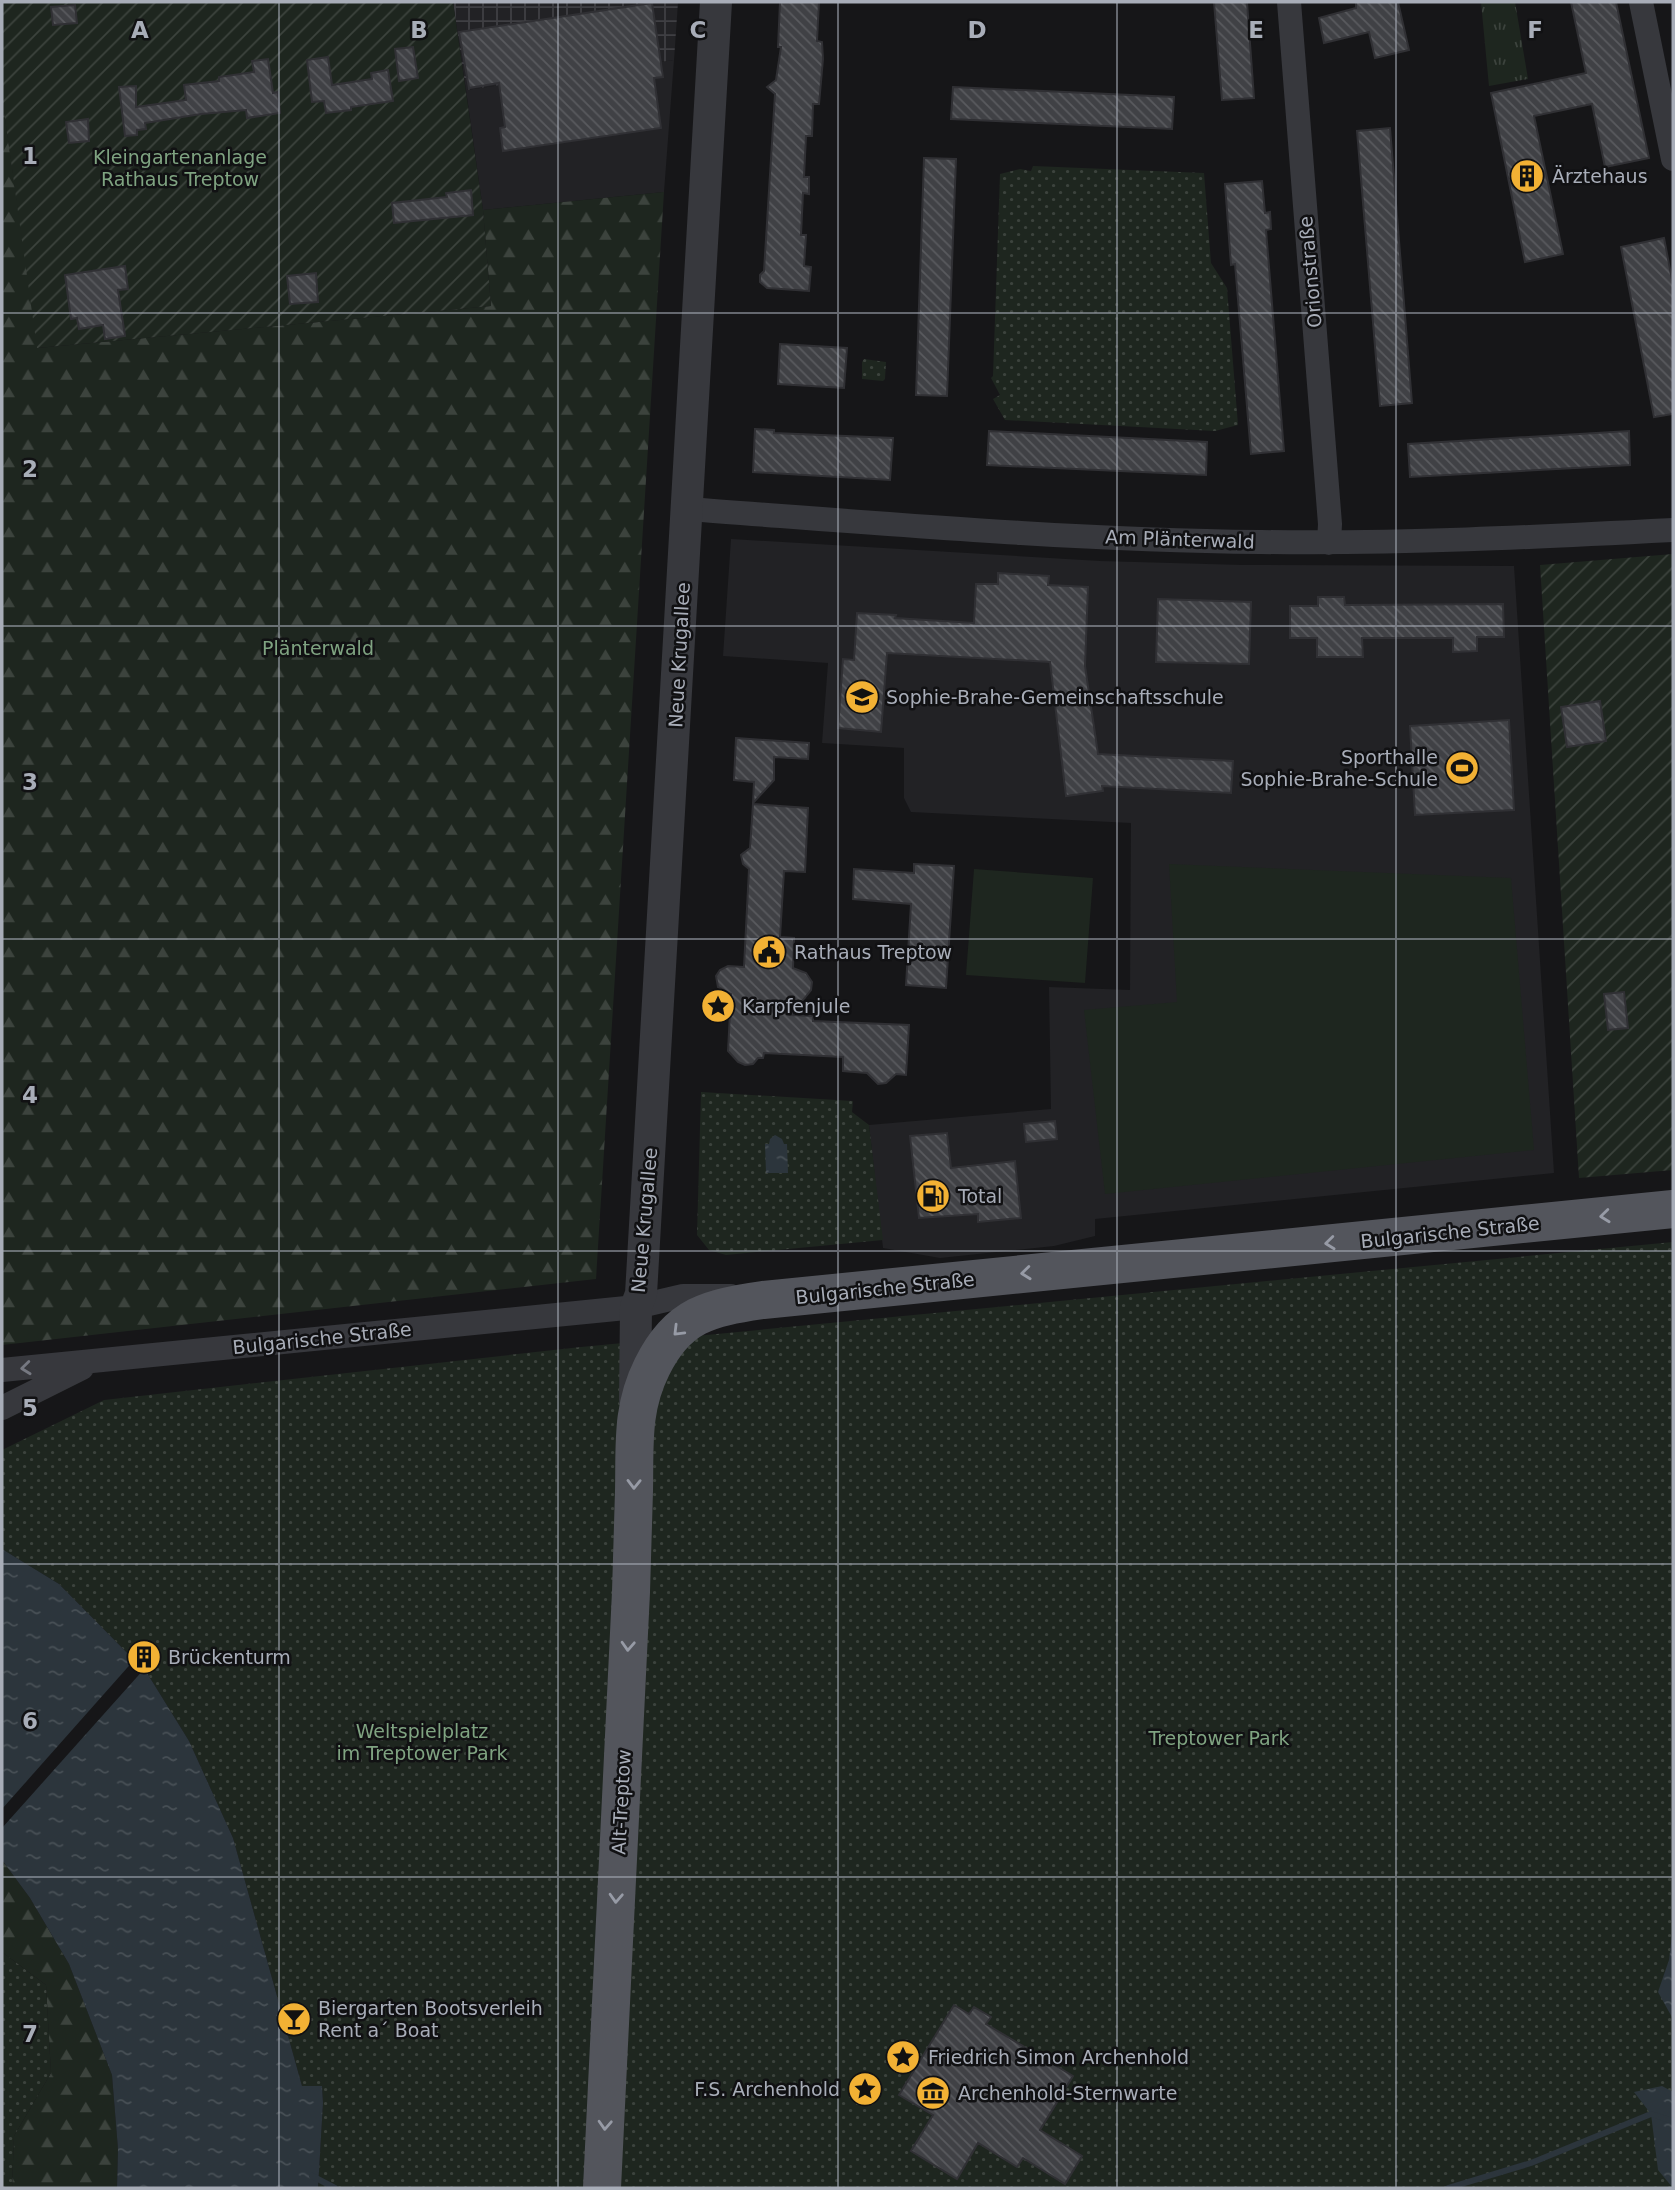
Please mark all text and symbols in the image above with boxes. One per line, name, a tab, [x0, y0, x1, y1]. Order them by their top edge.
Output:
text: A	[131, 17, 149, 43]
text: B	[410, 17, 428, 43]
text: C	[690, 17, 706, 43]
text: D	[967, 17, 987, 43]
text: E	[1248, 17, 1264, 43]
text: F	[1527, 17, 1543, 43]
text: 1	[22, 143, 38, 169]
park label: Kleingartenanlage Rathaus Treptow	[93, 146, 267, 190]
building icon: Ärztehaus	[1508, 157, 1546, 195]
place label: Ärztehaus	[1552, 165, 1648, 187]
street label: Orionstraße	[1294, 215, 1326, 329]
text: 2	[22, 456, 38, 482]
street label: Am Plänterwald	[1105, 525, 1255, 553]
street label: Neue Krugallee	[664, 582, 694, 728]
park label: Plänterwald	[262, 637, 374, 659]
school or university icon: Sophie-Brahe-Gemeinschaftsschule	[843, 678, 881, 716]
place label: Sophie-Brahe-Gemeinschaftsschule	[886, 686, 1224, 708]
place label: Sporthalle Sophie-Brahe-Schule	[1240, 746, 1438, 790]
sports icon: Sporthalle Sophie-Brahe-Schule	[1443, 749, 1481, 787]
text: 3	[22, 769, 38, 795]
public building icon: Rathaus Treptow	[750, 933, 788, 971]
place label: Rathaus Treptow	[794, 941, 952, 963]
place icon: Karpfenjule	[699, 987, 737, 1025]
place label: Karpfenjule	[742, 995, 850, 1017]
text: 4	[22, 1082, 38, 1108]
street label: Neue Krugallee	[627, 1146, 661, 1294]
fuel station icon: Total	[914, 1177, 952, 1215]
place label: Total	[957, 1185, 1002, 1207]
one-way arrow	[1600, 1209, 1611, 1224]
street label: Bulgarische Straße	[1359, 1212, 1541, 1252]
one-way arrow	[1324, 1235, 1335, 1250]
one-way arrow	[1020, 1266, 1032, 1281]
street label: Bulgarische Straße	[794, 1268, 976, 1308]
street label: Bulgarische Straße	[231, 1318, 413, 1358]
one-way arrow	[674, 1323, 687, 1336]
one-way arrow	[20, 1360, 32, 1375]
text: 5	[22, 1395, 38, 1421]
one-way arrow	[626, 1479, 642, 1490]
building icon: Brückenturm	[125, 1638, 163, 1676]
one-way arrow	[621, 1641, 636, 1652]
place label: Brückenturm	[168, 1646, 291, 1668]
text: 6	[22, 1708, 38, 1734]
park label: Weltspielplatz im Treptower Park	[337, 1720, 508, 1764]
park label: Treptower Park	[1147, 1727, 1290, 1749]
street label: Alt-Treptow	[607, 1749, 635, 1855]
one-way arrow	[609, 1892, 624, 1903]
place label: Biergarten Bootsverleih Rent a´ Boat	[318, 1997, 543, 2041]
bar icon: Biergarten Bootsverleih Rent a´ Boat	[275, 2000, 313, 2038]
text: 7	[22, 2021, 38, 2047]
place icon: Friedrich Simon Archenhold	[884, 2038, 922, 2076]
place label: Friedrich Simon Archenhold	[928, 2046, 1189, 2068]
place icon: F.S. Archenhold	[846, 2070, 884, 2108]
museum icon: Archenhold-Sternwarte	[914, 2074, 952, 2112]
place label: F.S. Archenhold	[694, 2078, 840, 2100]
place label: Archenhold-Sternwarte	[958, 2082, 1177, 2104]
one-way arrow	[598, 2120, 613, 2131]

